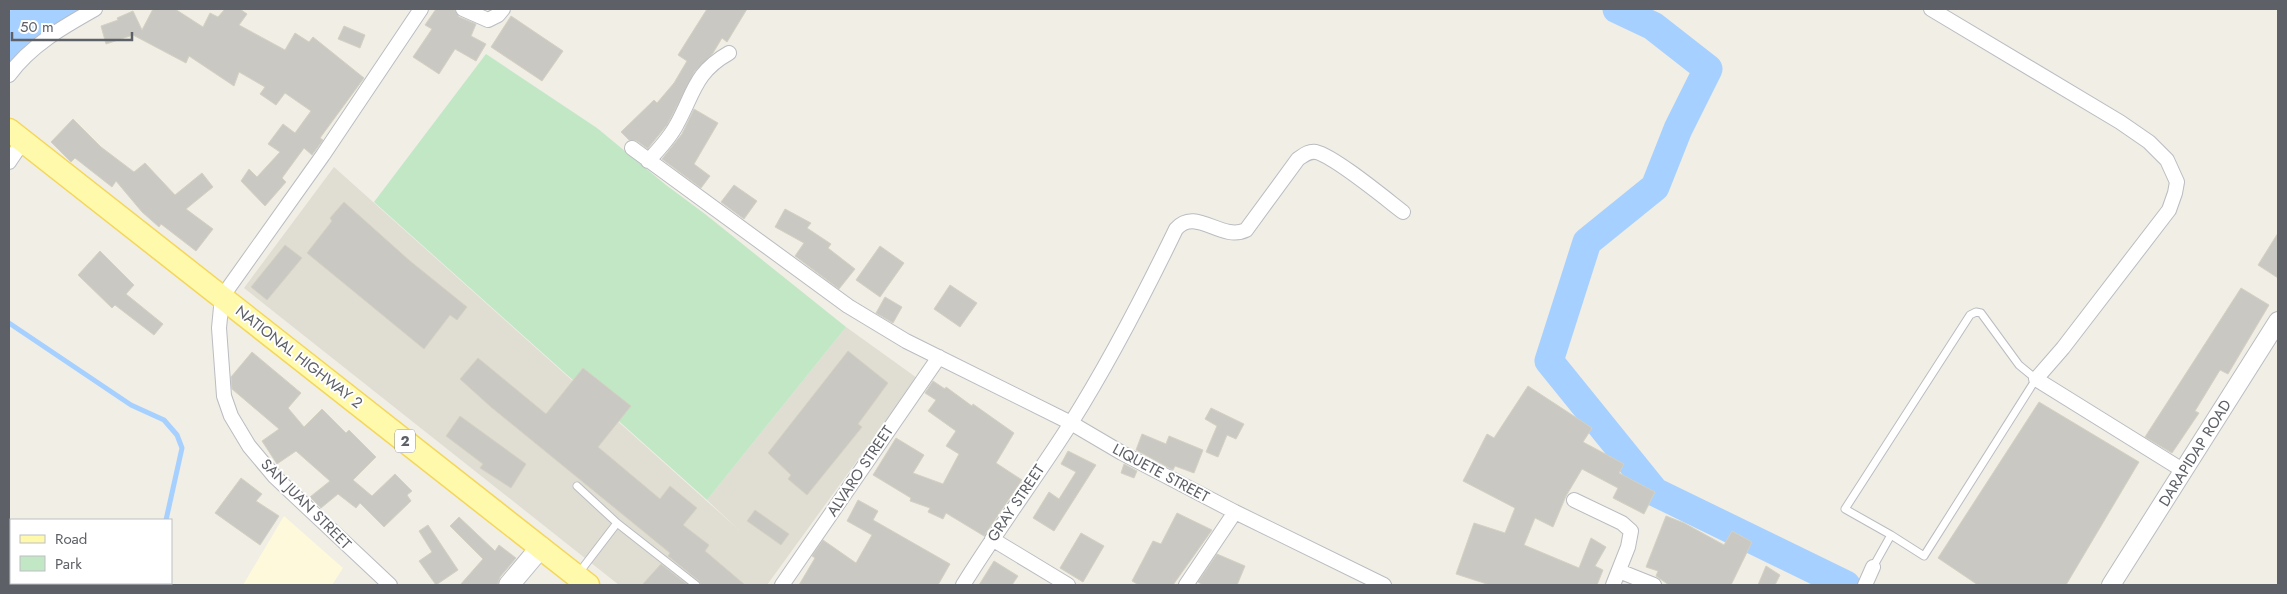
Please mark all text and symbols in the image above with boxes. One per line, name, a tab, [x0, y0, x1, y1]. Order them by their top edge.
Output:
scale bar	[12, 10, 132, 42]
text: 50 m	[20, 16, 54, 38]
street label: NATIONAL HIGHWAY 2	[231, 300, 367, 414]
street label: DARAPIDAP ROAD	[2153, 395, 2237, 511]
street label: ALVARO STREET	[821, 421, 899, 521]
road number: 2	[395, 430, 415, 452]
street label: LIQUETE STREET	[1109, 438, 1213, 508]
street label: SAN JUAN STREET	[256, 454, 356, 554]
street label: GRAY STREET	[982, 460, 1050, 546]
legend	[10, 519, 172, 584]
text: Road	[55, 528, 87, 550]
text: Park	[55, 553, 82, 575]

